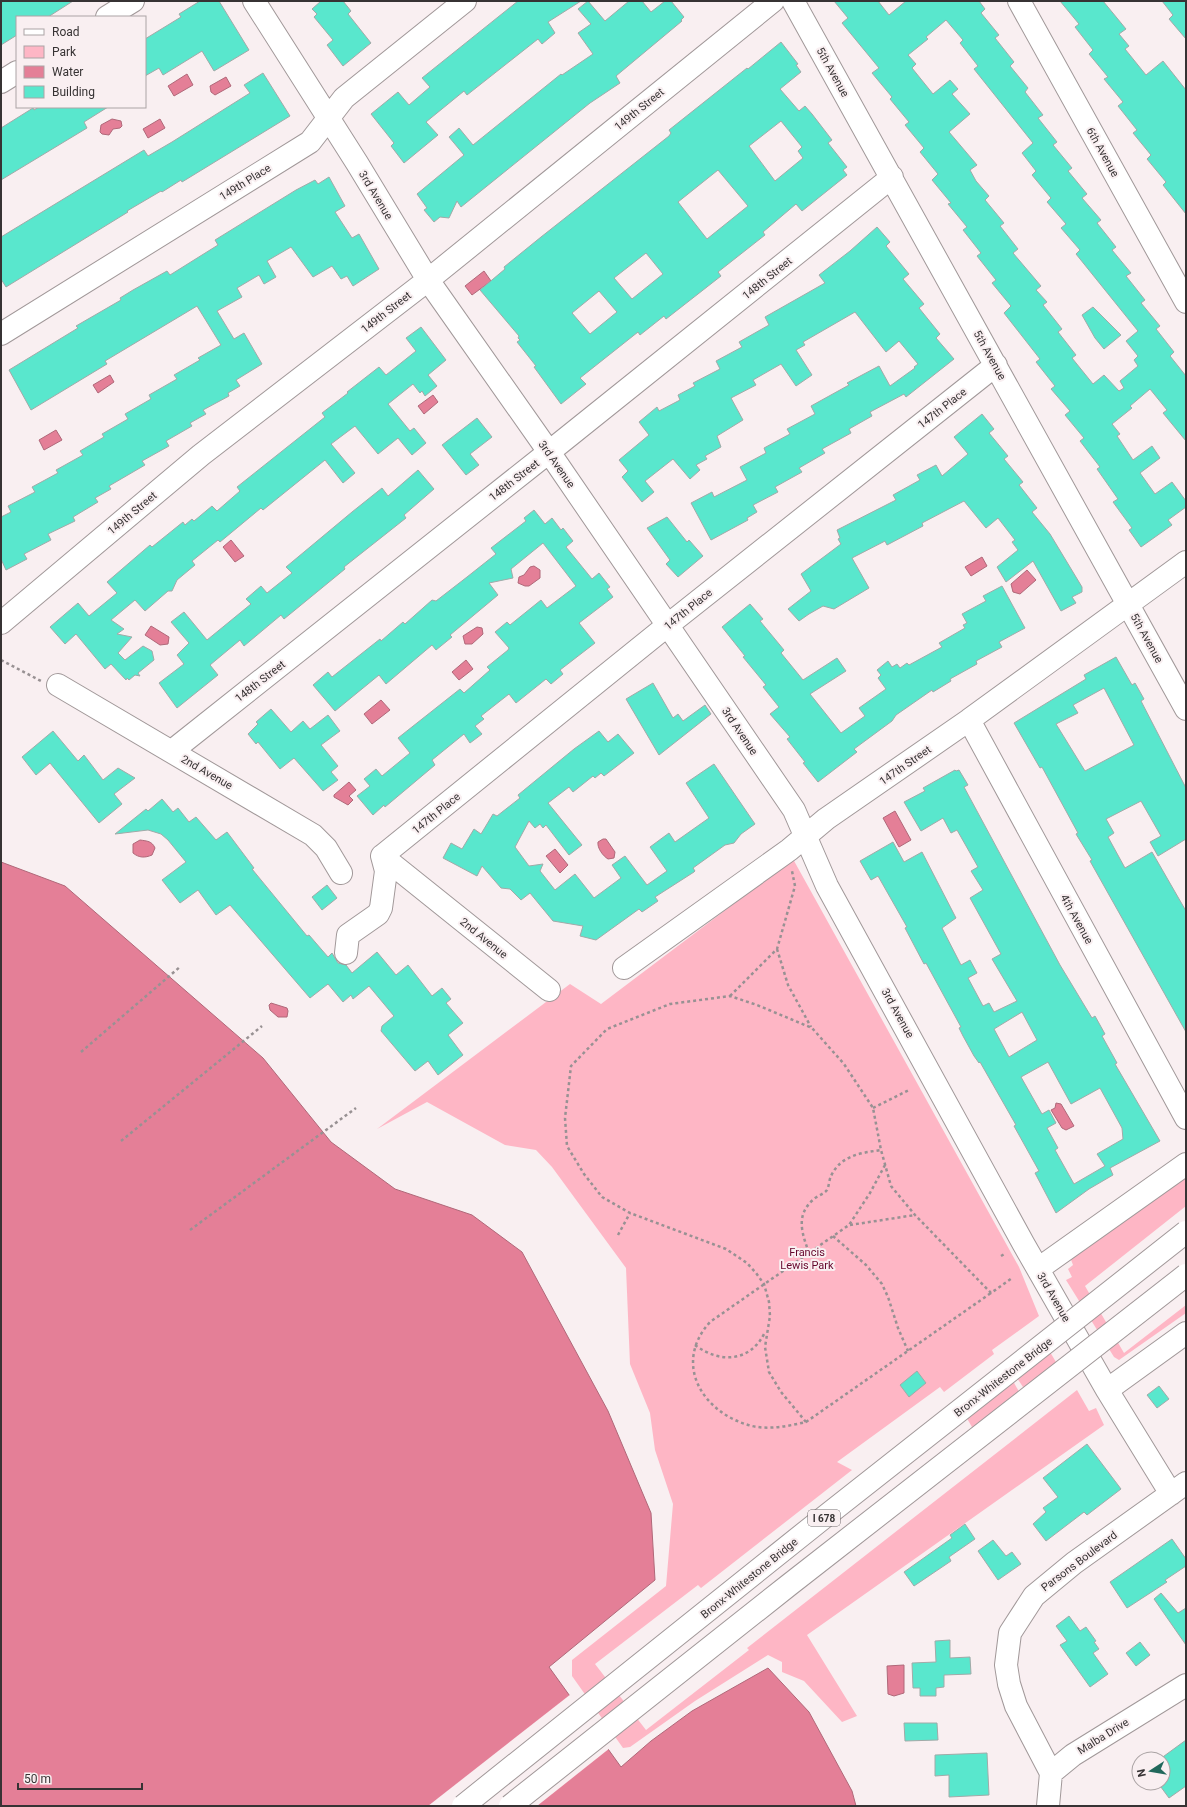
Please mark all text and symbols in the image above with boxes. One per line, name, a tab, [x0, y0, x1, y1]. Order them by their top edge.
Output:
legend	[16, 16, 146, 108]
text: Road	[52, 25, 80, 39]
text: Park	[52, 45, 77, 59]
street label: 5th Avenue	[814, 45, 852, 99]
text: Water	[52, 65, 83, 79]
text: Building	[52, 85, 95, 99]
street label: 149th Street	[612, 85, 667, 133]
street label: 6th Avenue	[1084, 125, 1122, 179]
street label: 149th Place	[217, 161, 273, 203]
street label: 3rd Avenue	[356, 168, 395, 222]
street label: 148th Street	[740, 254, 795, 302]
street label: 149th Street	[359, 289, 414, 336]
street label: 5th Avenue	[971, 328, 1009, 382]
street label: 147th Place	[915, 385, 969, 431]
street label: 3rd Avenue	[536, 438, 578, 491]
street label: 148th Street	[487, 457, 542, 504]
street label: 149th Street	[105, 489, 160, 538]
street label: 147th Place	[662, 586, 715, 633]
street label: 5th Avenue	[1128, 611, 1166, 665]
street label: 148th Street	[233, 658, 288, 705]
street label: 3rd Avenue	[719, 705, 760, 758]
street label: 147th Street	[877, 743, 934, 788]
street label: 2nd Avenue	[179, 753, 235, 792]
street label: 147th Place	[410, 790, 463, 837]
street label: 4th Avenue	[1058, 892, 1096, 946]
street label: 2nd Avenue	[457, 915, 510, 962]
street label: 3rd Avenue	[879, 986, 917, 1040]
park label: Francis Lewis Park	[780, 1246, 834, 1272]
street label: 3rd Avenue	[1034, 1270, 1073, 1324]
street label: Bronx-Whitestone Bridge	[952, 1335, 1055, 1420]
road number: I 678	[808, 1510, 840, 1526]
street label: Parsons Boulevard	[1039, 1529, 1120, 1594]
street label: Bronx-Whitestone Bridge	[698, 1535, 800, 1621]
street label: Malba Drive	[1075, 1715, 1131, 1757]
north arrow	[1131, 1751, 1171, 1791]
scale bar	[18, 1765, 142, 1791]
text: N	[1134, 1768, 1149, 1778]
text: 50 m	[24, 1772, 51, 1786]

